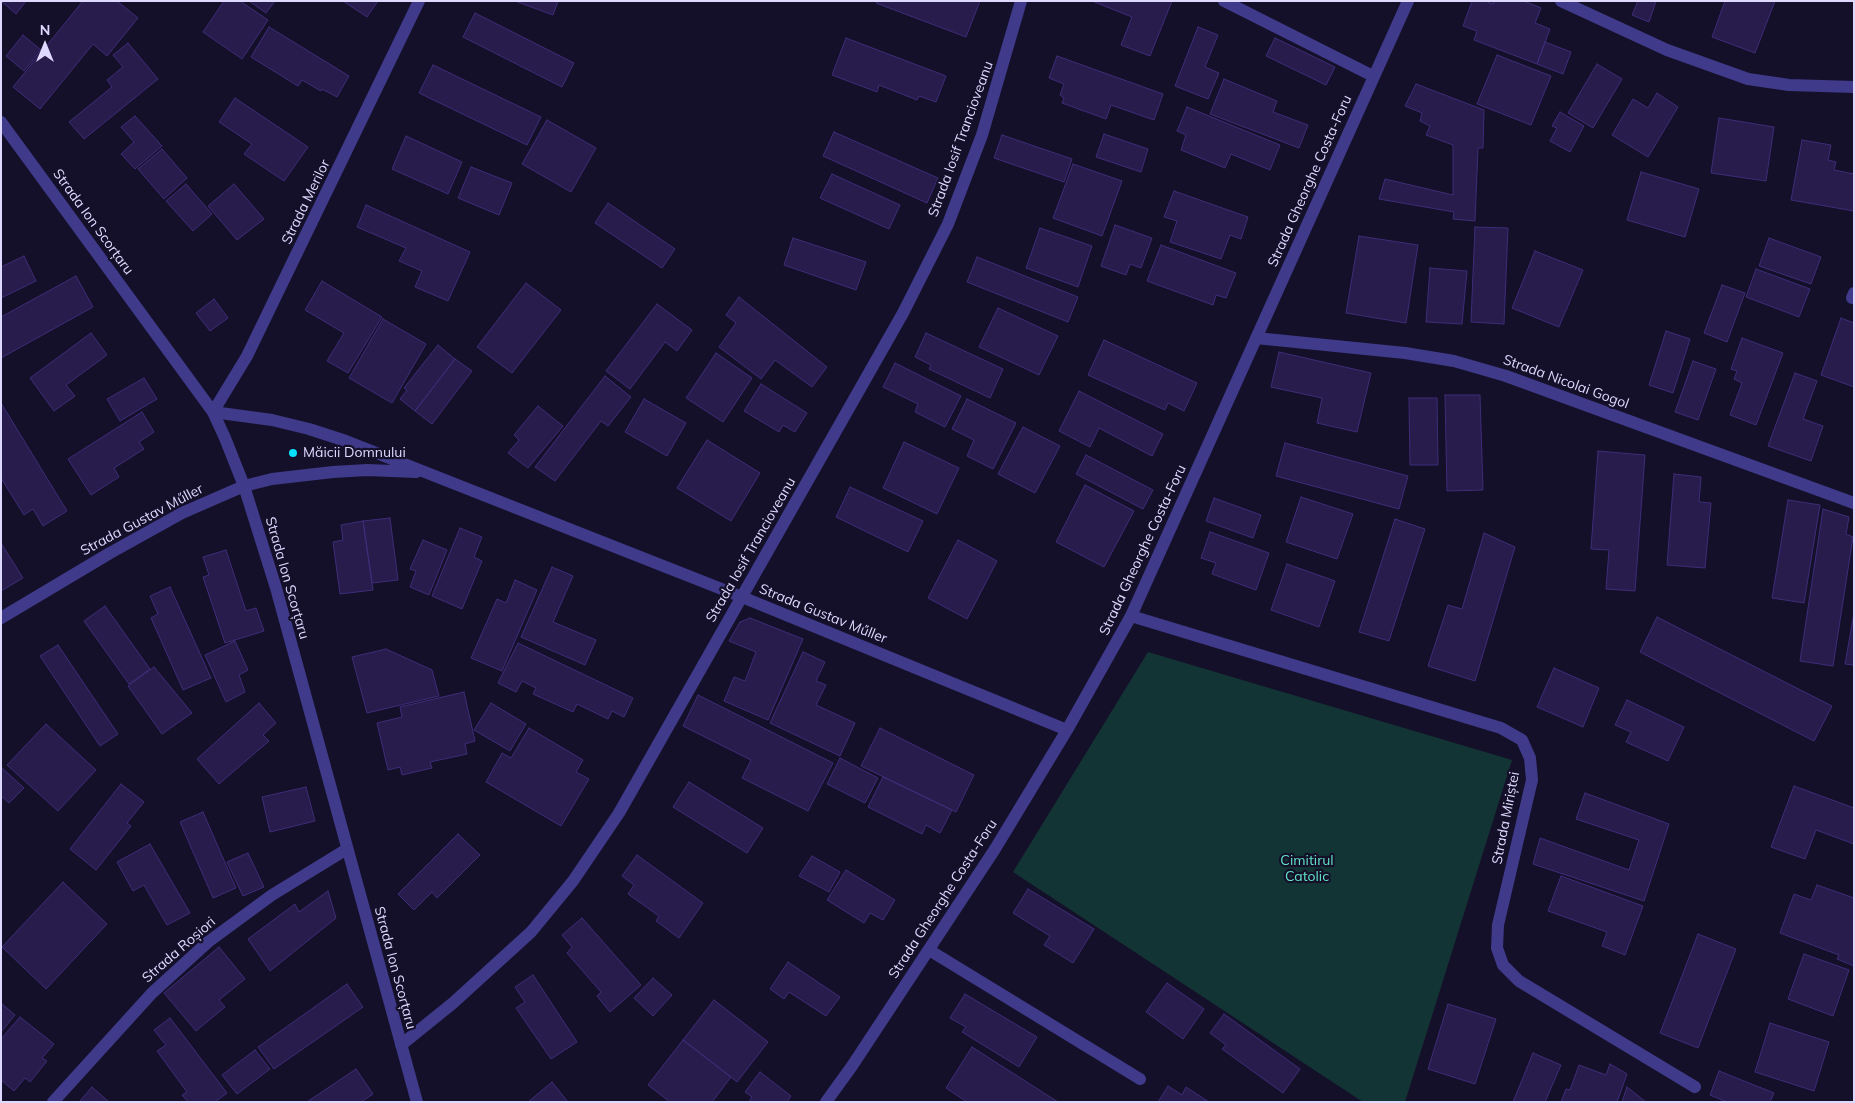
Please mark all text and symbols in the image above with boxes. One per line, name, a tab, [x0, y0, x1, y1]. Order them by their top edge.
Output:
north arrow	[20, 20, 70, 70]
text: N	[40, 21, 50, 39]
street label: Strada Iosif Trancioveanu	[925, 59, 997, 219]
street label: Strada Gheorghe Costa-Foru	[1264, 92, 1356, 270]
street label: Strada Merilor	[278, 157, 334, 247]
street label: Strada Ion Scorțaru	[49, 166, 137, 278]
street label: Strada Nicolai Gogol	[1501, 351, 1631, 413]
place label: Măicii Domnului	[303, 445, 406, 461]
marker: Măicii Domnului	[287, 447, 299, 459]
street label: Strada Gheorghe Costa-Foru	[1096, 462, 1190, 638]
street label: Strada Iosif Trancioveanu	[703, 475, 799, 625]
street label: Strada Gustav Műller	[78, 481, 206, 559]
street label: Strada Ion Scorțaru	[262, 515, 312, 641]
street label: Strada Gustav Műller	[757, 581, 889, 647]
street label: Strada Miriștei	[1489, 770, 1523, 866]
street label: Strada Gheorghe Costa-Foru	[885, 816, 1001, 982]
park label: Cimitirul Catolic	[1280, 853, 1334, 886]
street label: Strada Ion Scorțaru	[371, 905, 419, 1031]
street label: Strada Roșiori	[139, 914, 219, 986]

